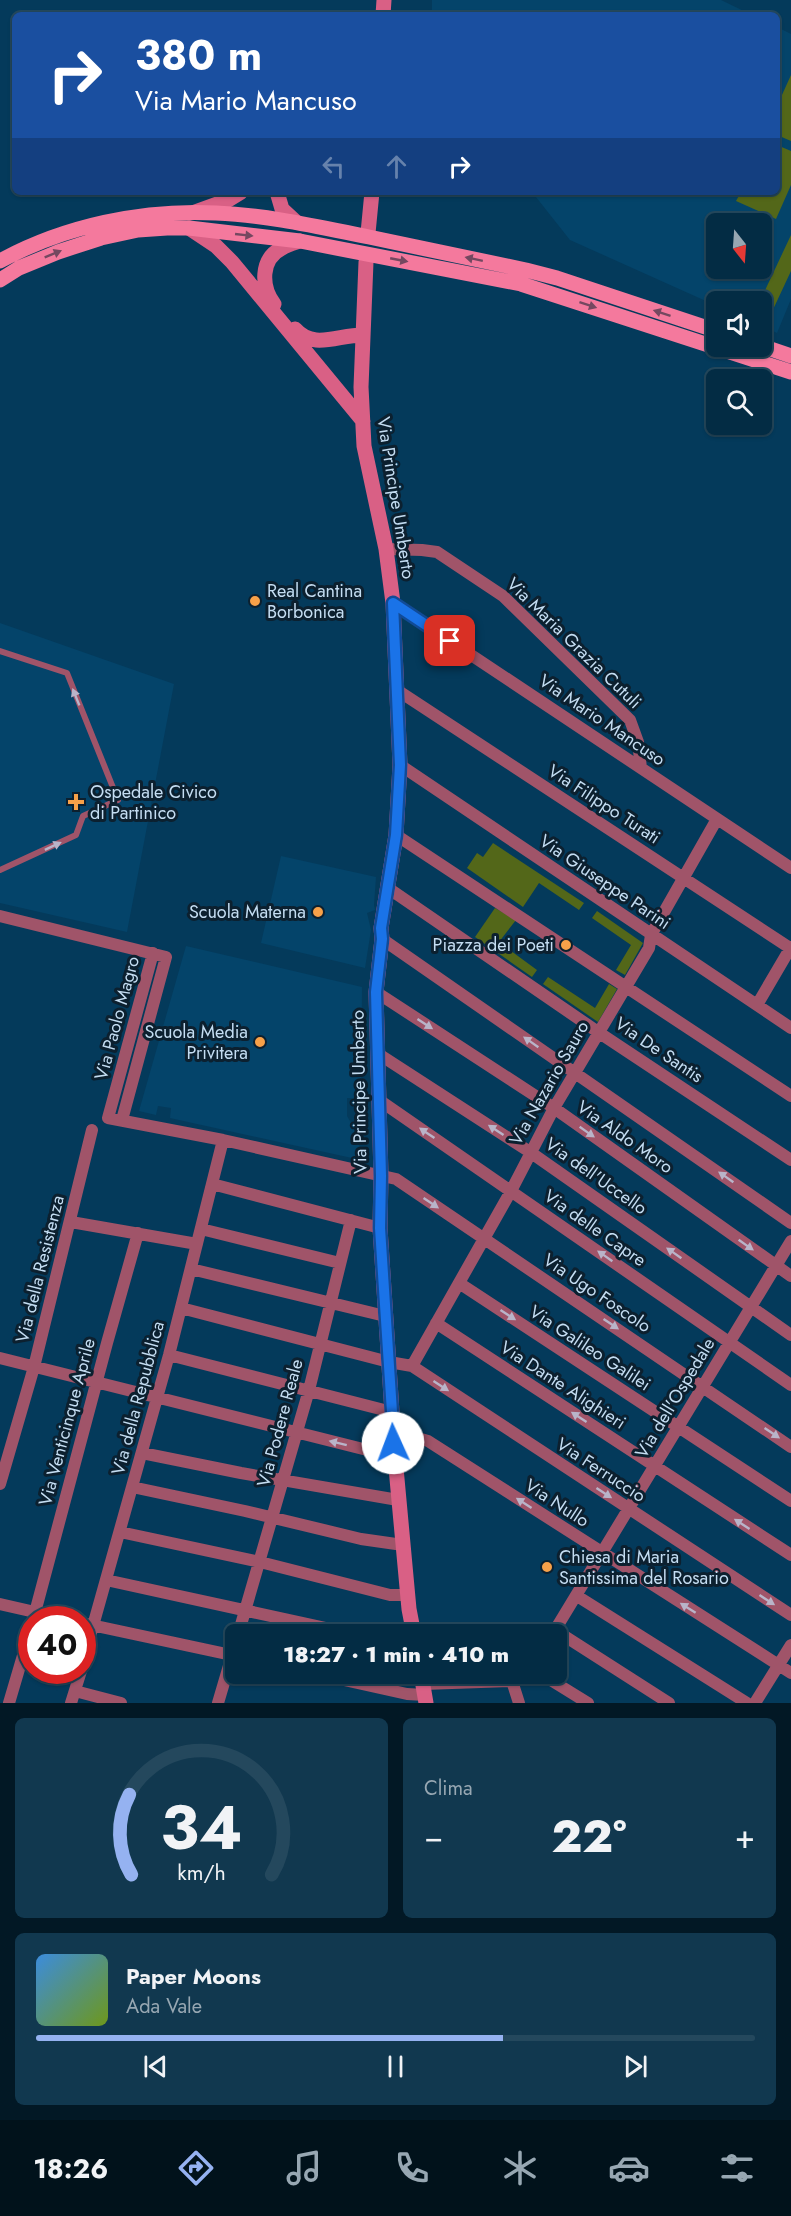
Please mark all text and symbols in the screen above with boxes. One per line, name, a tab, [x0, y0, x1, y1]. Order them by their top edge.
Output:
text: 380 m	[135, 25, 262, 86]
icon: right	[36, 36, 114, 114]
text: Via Mario Mancuso	[135, 81, 357, 120]
icon: left	[317, 150, 350, 183]
icon: ahead	[380, 150, 413, 183]
icon: right	[443, 150, 476, 183]
north arrow	[706, 213, 772, 279]
map controls	[706, 213, 772, 435]
one-way arrow	[234, 230, 253, 239]
one-way arrow	[44, 249, 62, 259]
one-way arrow	[465, 254, 484, 263]
one-way arrow	[390, 256, 409, 265]
button: sound	[706, 291, 772, 357]
one-way arrow	[579, 301, 597, 310]
one-way arrow	[652, 308, 670, 317]
button: search	[706, 369, 772, 435]
street label: Via Principe Umberto	[370, 415, 422, 581]
street label: Via Maria Grazia Cutuli	[501, 571, 647, 715]
place label: Real Cantina Borbonica	[267, 578, 362, 625]
marker: Real Cantina Borbonica	[248, 594, 262, 608]
pin	[424, 615, 475, 666]
icon: arrive	[433, 624, 466, 657]
street label: Via Mario Mancuso	[533, 668, 671, 772]
one-way arrow	[71, 687, 81, 705]
street label: Via Filippo Turati	[543, 758, 665, 850]
place label: Ospedale Civico di Partinico	[90, 779, 217, 826]
marker: Ospedale Civico di Partinico	[67, 793, 85, 811]
street label: Via Giuseppe Parini	[534, 828, 676, 936]
one-way arrow	[45, 841, 62, 850]
place label: Scuola Materna	[189, 899, 306, 925]
marker: Scuola Materna	[311, 905, 325, 919]
place label: Piazza dei Poeti	[433, 932, 554, 958]
marker: Piazza dei Poeti	[559, 938, 573, 952]
street label: Via Paolo Magro	[88, 953, 146, 1083]
street label: Via Principe Umberto	[345, 1010, 373, 1174]
street label: Via De Santis	[610, 1011, 708, 1089]
street label: Via Nazario Sauro	[503, 1016, 595, 1150]
one-way arrow	[417, 1018, 433, 1029]
place label: Scuola Media Privitera	[145, 1019, 248, 1066]
marker: Scuola Media Privitera	[253, 1035, 267, 1049]
one-way arrow	[524, 1036, 540, 1048]
street label: Via Aldo Moro	[572, 1094, 679, 1180]
one-way arrow	[488, 1125, 505, 1136]
one-way arrow	[579, 1126, 595, 1138]
one-way arrow	[419, 1128, 435, 1139]
street label: Via dell'Uccello	[540, 1131, 653, 1221]
one-way arrow	[718, 1171, 734, 1183]
street label: Via delle Capre	[539, 1183, 651, 1273]
street label: Via della Resistenza	[9, 1193, 71, 1345]
one-way arrow	[423, 1197, 439, 1209]
one-way arrow	[738, 1239, 754, 1251]
street label: Via Ugo Foscolo	[538, 1247, 656, 1339]
one-way arrow	[667, 1247, 683, 1259]
one-way arrow	[597, 1250, 613, 1262]
street label: Via Galileo Galilei	[524, 1299, 656, 1397]
one-way arrow	[500, 1309, 516, 1320]
street label: Via della Repubblica	[105, 1318, 171, 1478]
one-way arrow	[602, 1318, 618, 1330]
street label: Via dell'Ospedale	[629, 1333, 721, 1463]
street label: Via Venticinque Aprile	[32, 1335, 102, 1509]
street label: Via Dante Alighieri	[495, 1335, 631, 1435]
street label: Via Podere Reale	[250, 1356, 310, 1490]
one-way arrow	[433, 1380, 449, 1391]
position arrow	[361, 1411, 425, 1475]
one-way arrow	[571, 1411, 587, 1423]
one-way arrow	[763, 1427, 779, 1439]
street label: Via Ferruccio	[551, 1431, 651, 1509]
one-way arrow	[329, 1437, 348, 1447]
street label: Via Nullo	[520, 1472, 594, 1534]
one-way arrow	[596, 1487, 612, 1498]
one-way arrow	[516, 1498, 532, 1509]
one-way arrow	[734, 1518, 750, 1529]
place label: Chiesa di Maria Santissima del Rosario	[559, 1544, 729, 1591]
marker: Chiesa di Maria Santissima del Rosario	[540, 1560, 554, 1574]
one-way arrow	[759, 1594, 775, 1605]
one-way arrow	[680, 1603, 697, 1614]
speed limit sign: 40	[18, 1606, 96, 1684]
text: 18:27 · 1 min · 410 m	[283, 1638, 509, 1670]
text: Clima	[424, 1774, 473, 1803]
text: 34	[160, 1782, 243, 1872]
text: 22°	[552, 1804, 627, 1869]
text: −	[424, 1813, 443, 1860]
text: +	[735, 1813, 755, 1860]
text: km/h	[177, 1857, 226, 1888]
text: Paper Moons	[126, 1960, 261, 1992]
text: Ada Vale	[126, 1992, 202, 2021]
icon: previous	[139, 2050, 172, 2083]
icon: pause	[379, 2050, 412, 2083]
icon: next	[619, 2050, 652, 2083]
icon: directions	[175, 2147, 217, 2189]
icon: music	[283, 2147, 325, 2189]
icon: phone	[391, 2147, 433, 2189]
icon: climate	[499, 2147, 541, 2189]
icon: car	[608, 2147, 650, 2189]
icon: filters	[716, 2147, 758, 2189]
text: 18:26	[33, 2149, 108, 2188]

